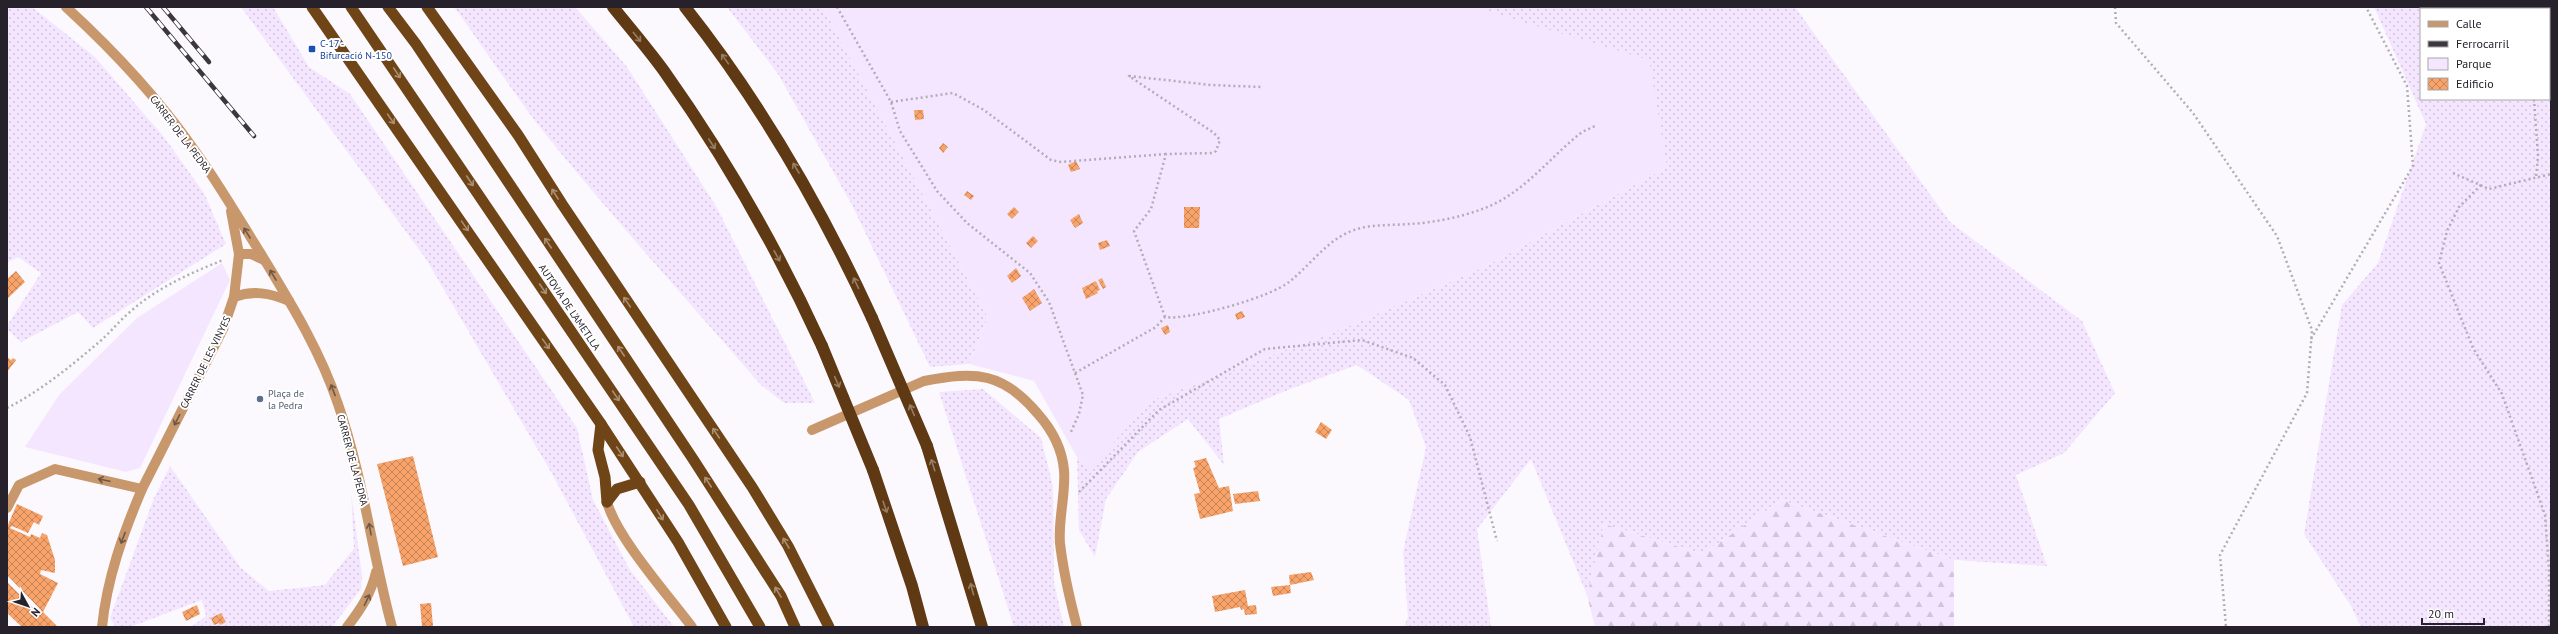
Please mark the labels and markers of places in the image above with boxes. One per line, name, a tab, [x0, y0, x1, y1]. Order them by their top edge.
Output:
place label: C-17 - Bifurcació N-150	[320, 37, 392, 62]
marker: C-17 - Bifurcació N-150	[307, 44, 317, 54]
place label: Plaça de la Pedra	[268, 387, 304, 412]
marker: Plaça de la Pedra	[255, 394, 265, 404]

